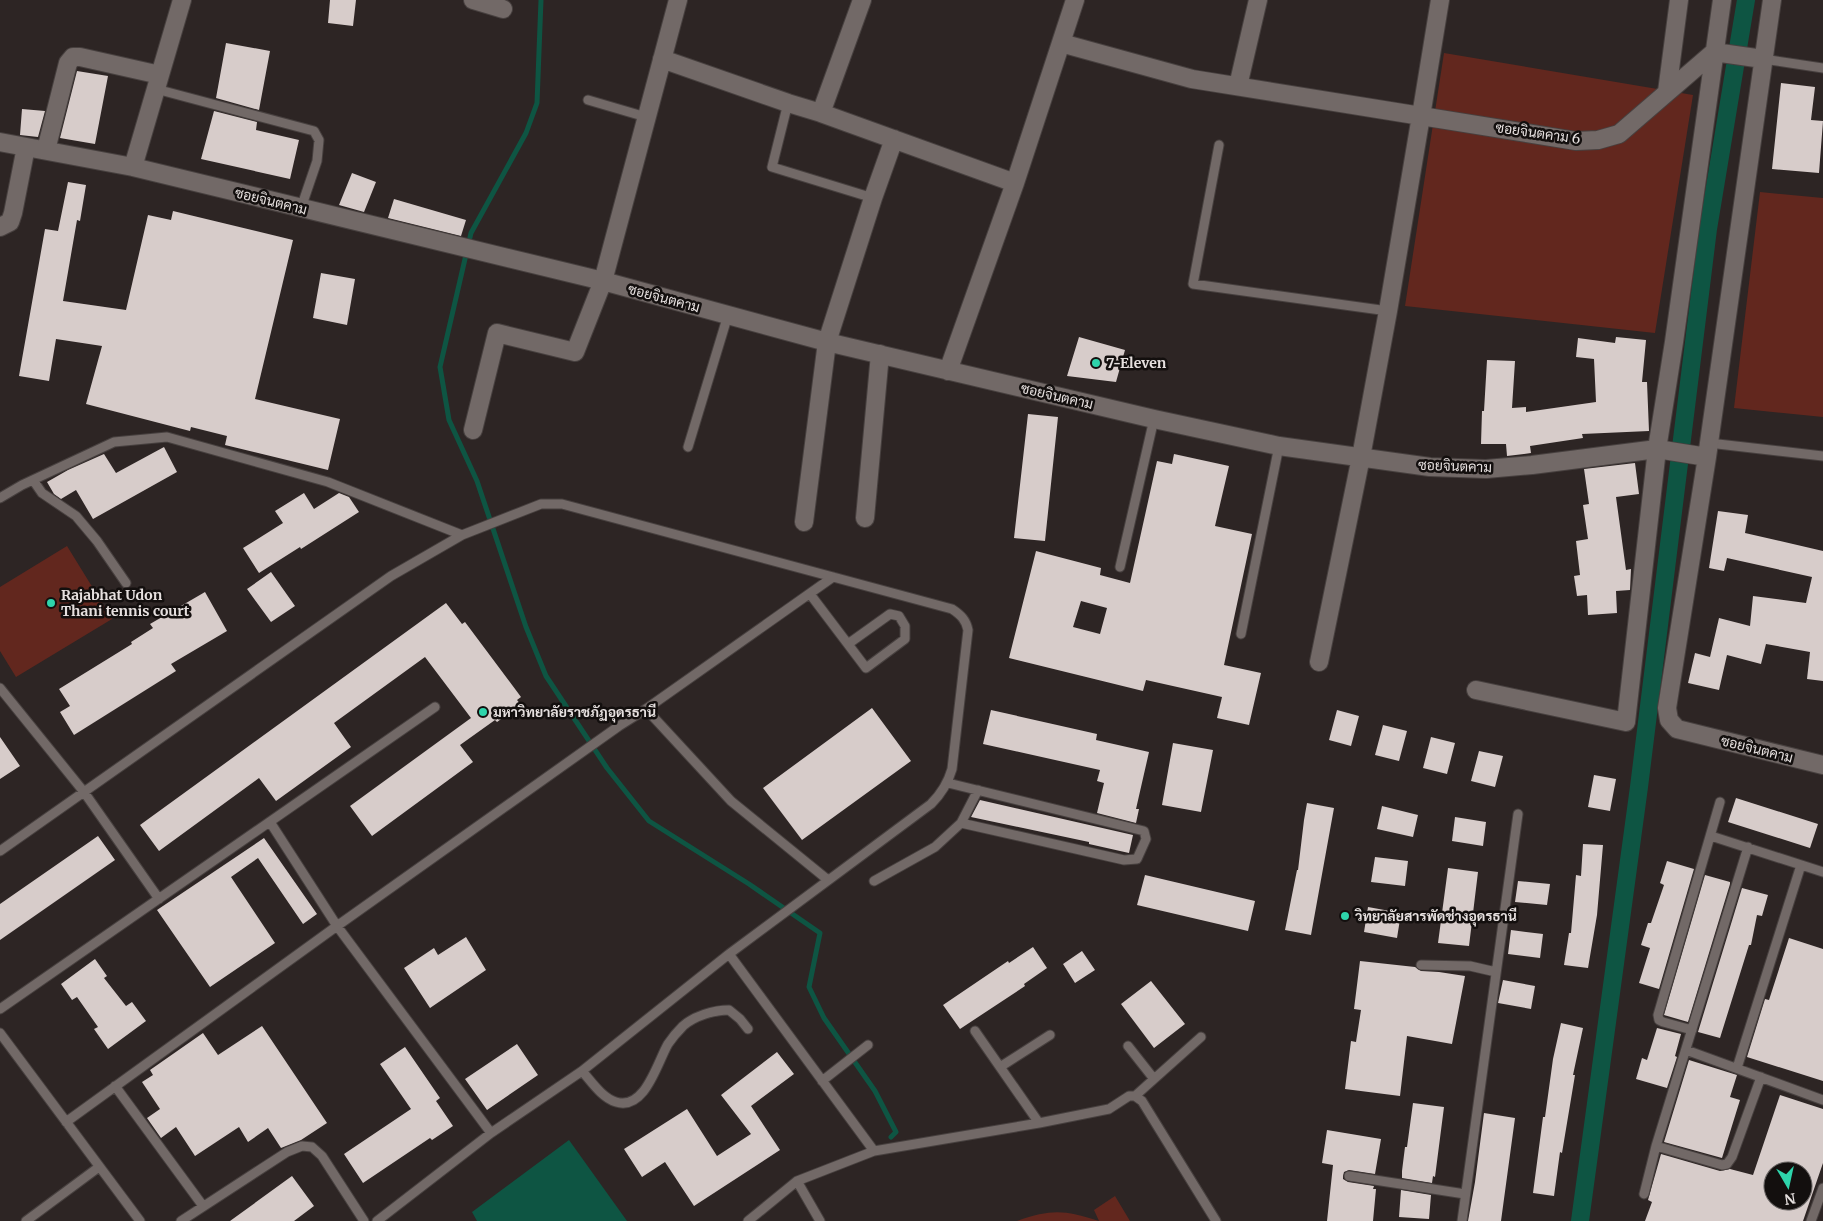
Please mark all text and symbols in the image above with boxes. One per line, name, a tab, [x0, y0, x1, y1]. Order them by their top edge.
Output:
street label: ซอยจินตคาม 6	[1494, 118, 1582, 148]
street label: ซอยจินตคาม	[233, 183, 309, 219]
street label: ซอยจินตคาม	[626, 280, 702, 316]
place label: 7-Eleven	[1106, 354, 1167, 372]
marker: 7-Eleven	[1090, 357, 1102, 369]
street label: ซอยจินตคาม	[1019, 379, 1095, 413]
street label: ซอยจินตคาม	[1418, 456, 1492, 476]
place label: Rajabhat Udon Thani tennis court	[61, 586, 190, 620]
marker: Rajabhat Udon Thani tennis court	[45, 597, 57, 609]
place label: มหาวิทยาลัยราชภัฏอุดรธานี	[493, 703, 656, 723]
marker: มหาวิทยาลัยราชภัฏอุดรธานี	[477, 706, 489, 718]
street label: ซอยจินตคาม	[1719, 731, 1795, 767]
place label: วิทยาลัยสารพัดช่างอุดรธานี	[1354, 907, 1517, 927]
marker: วิทยาลัยสารพัดช่างอุดรธานี	[1339, 910, 1351, 922]
north arrow	[1763, 1161, 1813, 1211]
text: N	[1783, 1189, 1797, 1209]

